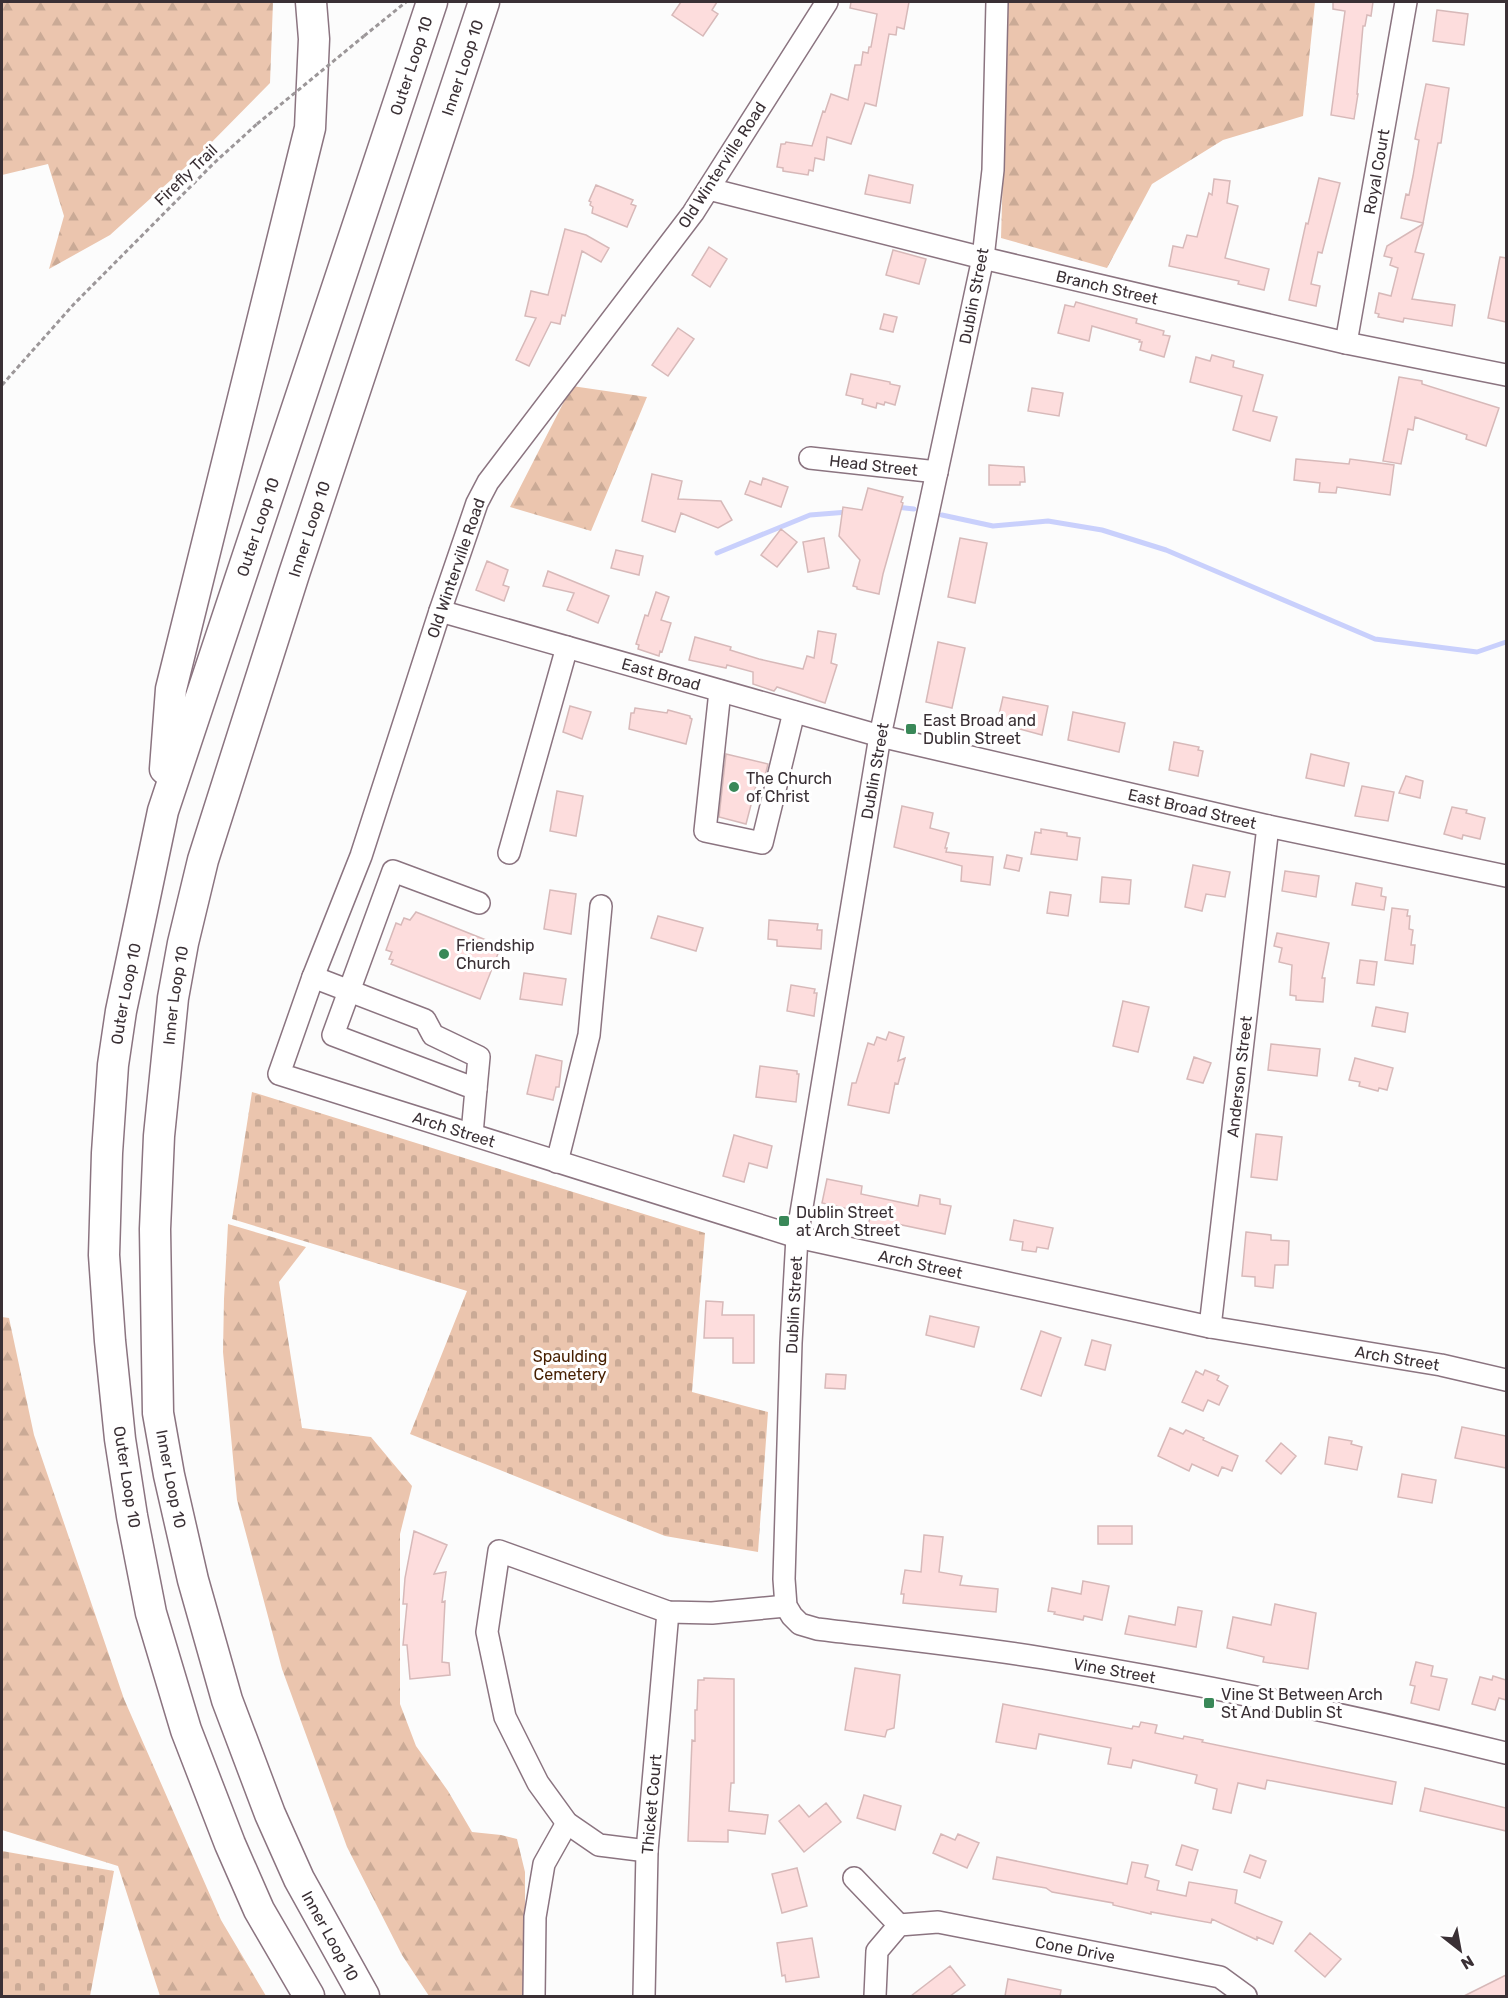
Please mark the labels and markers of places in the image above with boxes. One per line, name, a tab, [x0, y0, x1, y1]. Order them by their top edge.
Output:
place label: East Broad and Dublin Street	[923, 711, 1036, 748]
marker: East Broad and Dublin Street	[904, 722, 918, 736]
place label: The Church of Christ	[746, 769, 832, 806]
marker: The Church of Christ	[727, 780, 741, 794]
place label: Friendship Church	[456, 936, 535, 973]
marker: Friendship Church	[437, 947, 451, 961]
place label: Dublin Street at Arch Street	[796, 1203, 900, 1240]
marker: Dublin Street at Arch Street	[777, 1214, 791, 1228]
place label: Vine St Between Arch St And Dublin St	[1221, 1685, 1383, 1722]
marker: Vine St Between Arch St And Dublin St	[1202, 1696, 1216, 1710]

